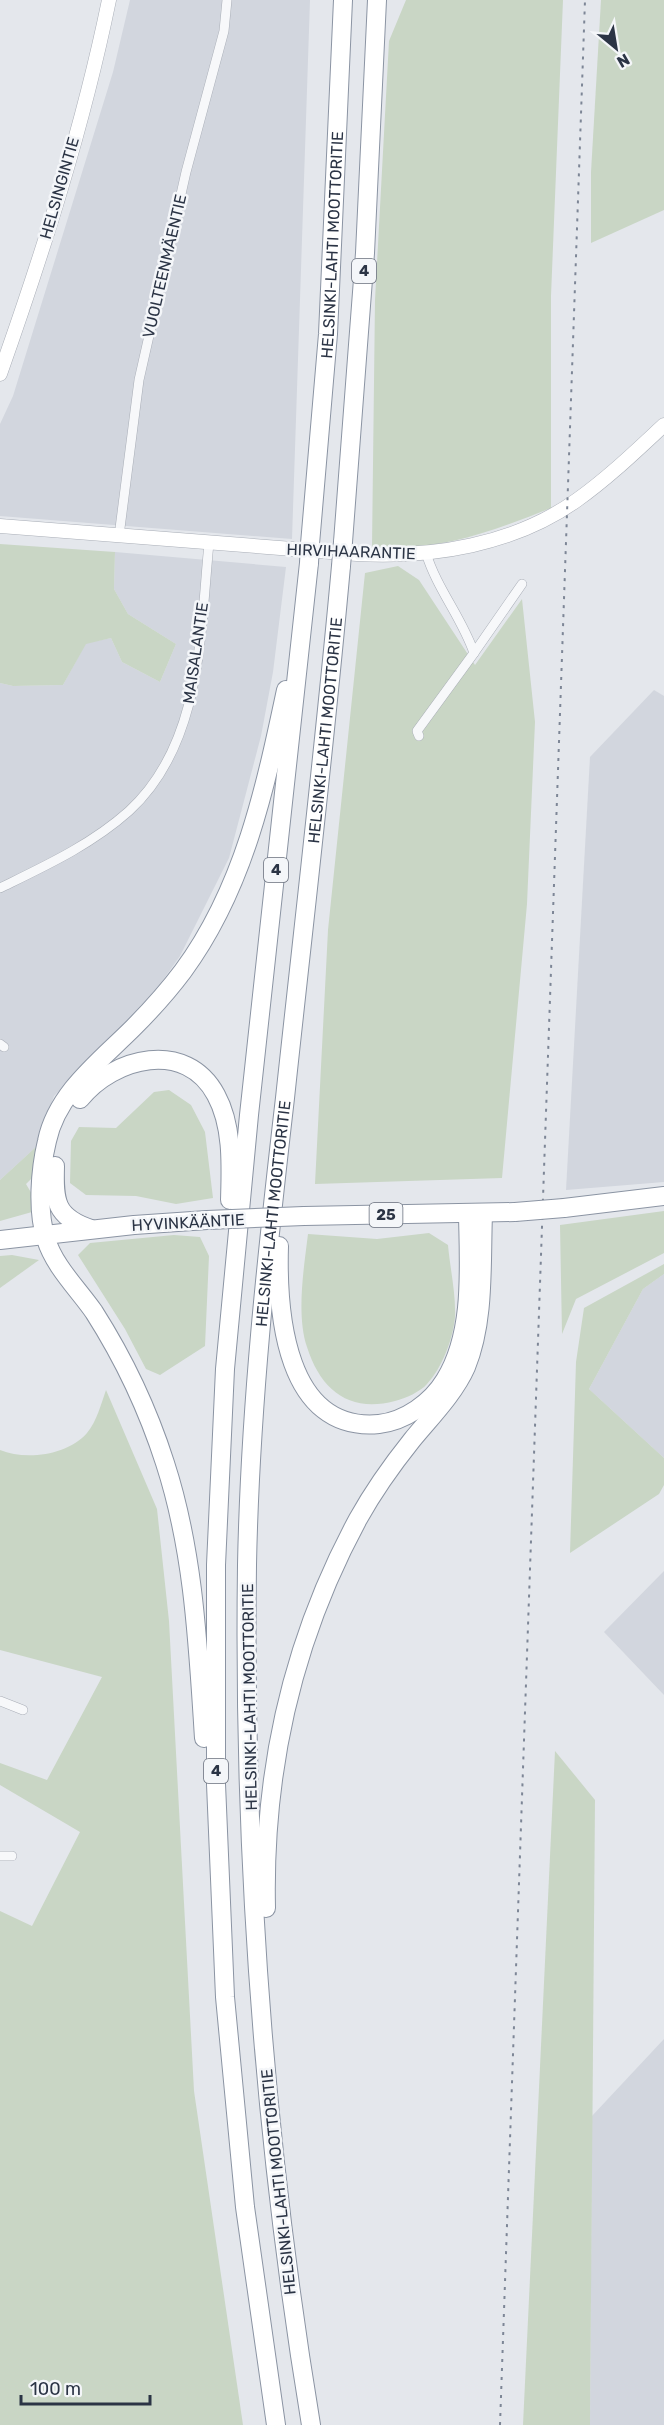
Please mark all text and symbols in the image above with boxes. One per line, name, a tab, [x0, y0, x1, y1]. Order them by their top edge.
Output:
north arrow	[586, 18, 646, 78]
text: N	[614, 49, 633, 72]
street label: HELSINKI-LAHTI MOOTTORITIE	[317, 131, 347, 359]
street label: HELSINGINTIE	[36, 135, 83, 241]
street label: VUOLTEENMÄENTIE	[139, 192, 190, 340]
road number: 4	[352, 259, 376, 283]
street label: HIRVIHAARANTIE	[286, 540, 416, 563]
street label: MAISALANTIE	[179, 601, 212, 705]
street label: HELSINKI-LAHTI MOOTTORITIE	[304, 616, 346, 845]
road number: 4	[264, 858, 288, 882]
street label: HELSINKI-LAHTI MOOTTORITIE	[252, 1099, 295, 1328]
road number: 25	[370, 1203, 402, 1227]
street label: HYVINKÄÄNTIE	[131, 1210, 245, 1235]
street label: HELSINKI-LAHTI MOOTTORITIE	[238, 1583, 261, 1811]
road number: 4	[204, 1759, 228, 1783]
street label: HELSINKI-LAHTI MOOTTORITIE	[257, 2068, 300, 2296]
scale bar	[21, 2368, 150, 2406]
text: 100 m	[30, 2378, 81, 2400]

